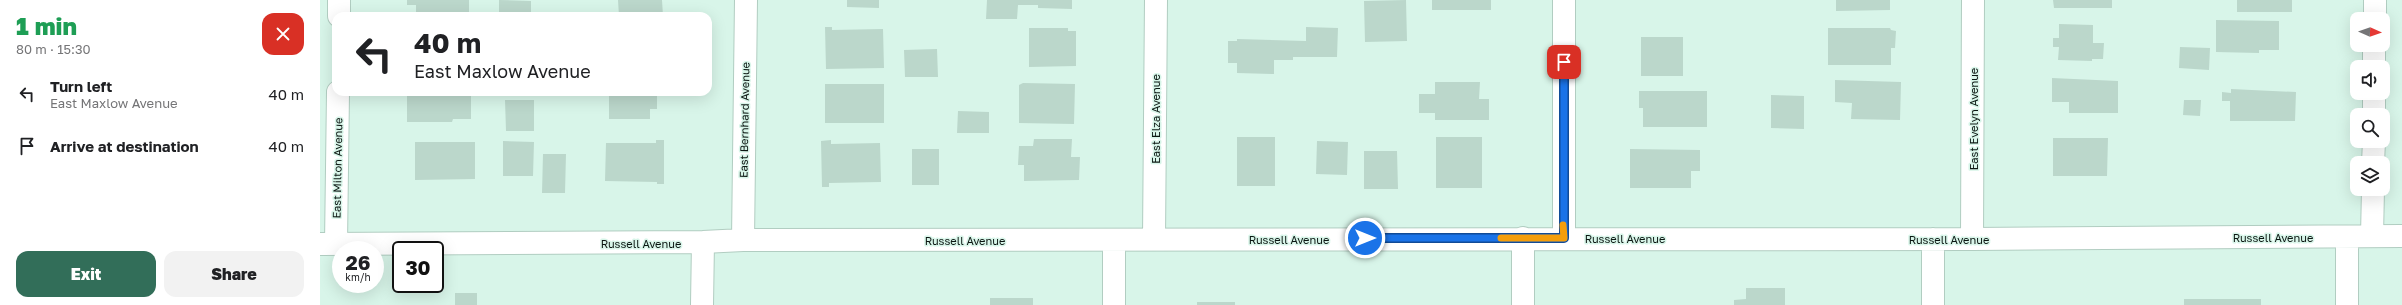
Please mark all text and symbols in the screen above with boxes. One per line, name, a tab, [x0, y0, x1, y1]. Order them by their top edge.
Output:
text: 1 min	[16, 11, 77, 40]
north arrow	[2350, 12, 2390, 52]
map controls	[2350, 12, 2390, 196]
button: close	[262, 13, 304, 55]
text: 40 m	[414, 26, 481, 59]
icon: left	[348, 28, 400, 80]
text: 80 m · 15:30	[16, 41, 91, 57]
pin	[1547, 45, 1581, 79]
icon: arrive	[1553, 51, 1575, 73]
text: East Maxlow Avenue	[414, 60, 591, 82]
button: sound	[2350, 60, 2390, 100]
street label: East Bernhard Avenue	[736, 62, 752, 178]
street label: East Evelyn Avenue	[1967, 68, 1980, 170]
street label: East Elza Avenue	[1149, 74, 1162, 164]
text: Turn left	[50, 77, 112, 95]
icon: left	[16, 83, 38, 105]
text: 40 m	[269, 85, 304, 103]
text: East Maxlow Avenue	[50, 95, 178, 111]
button: search	[2350, 108, 2390, 148]
street label: East Milton Avenue	[330, 117, 344, 219]
icon: arrive	[16, 135, 38, 157]
text: Arrive at destination	[50, 137, 199, 155]
text: 40 m	[269, 137, 304, 155]
button: layers	[2350, 156, 2390, 196]
position arrow	[1344, 217, 1386, 259]
street label: Russell Avenue	[2233, 231, 2313, 244]
street label: Russell Avenue	[1585, 232, 1665, 245]
street label: Russell Avenue	[1249, 233, 1329, 246]
street label: Russell Avenue	[1909, 233, 1989, 246]
street label: Russell Avenue	[925, 234, 1005, 247]
street label: Russell Avenue	[601, 237, 681, 250]
speed limit sign: 30	[392, 241, 444, 293]
text: 26	[346, 250, 370, 274]
button: Exit	[16, 251, 156, 297]
button: Share	[164, 251, 304, 297]
text: km/h	[345, 271, 371, 283]

